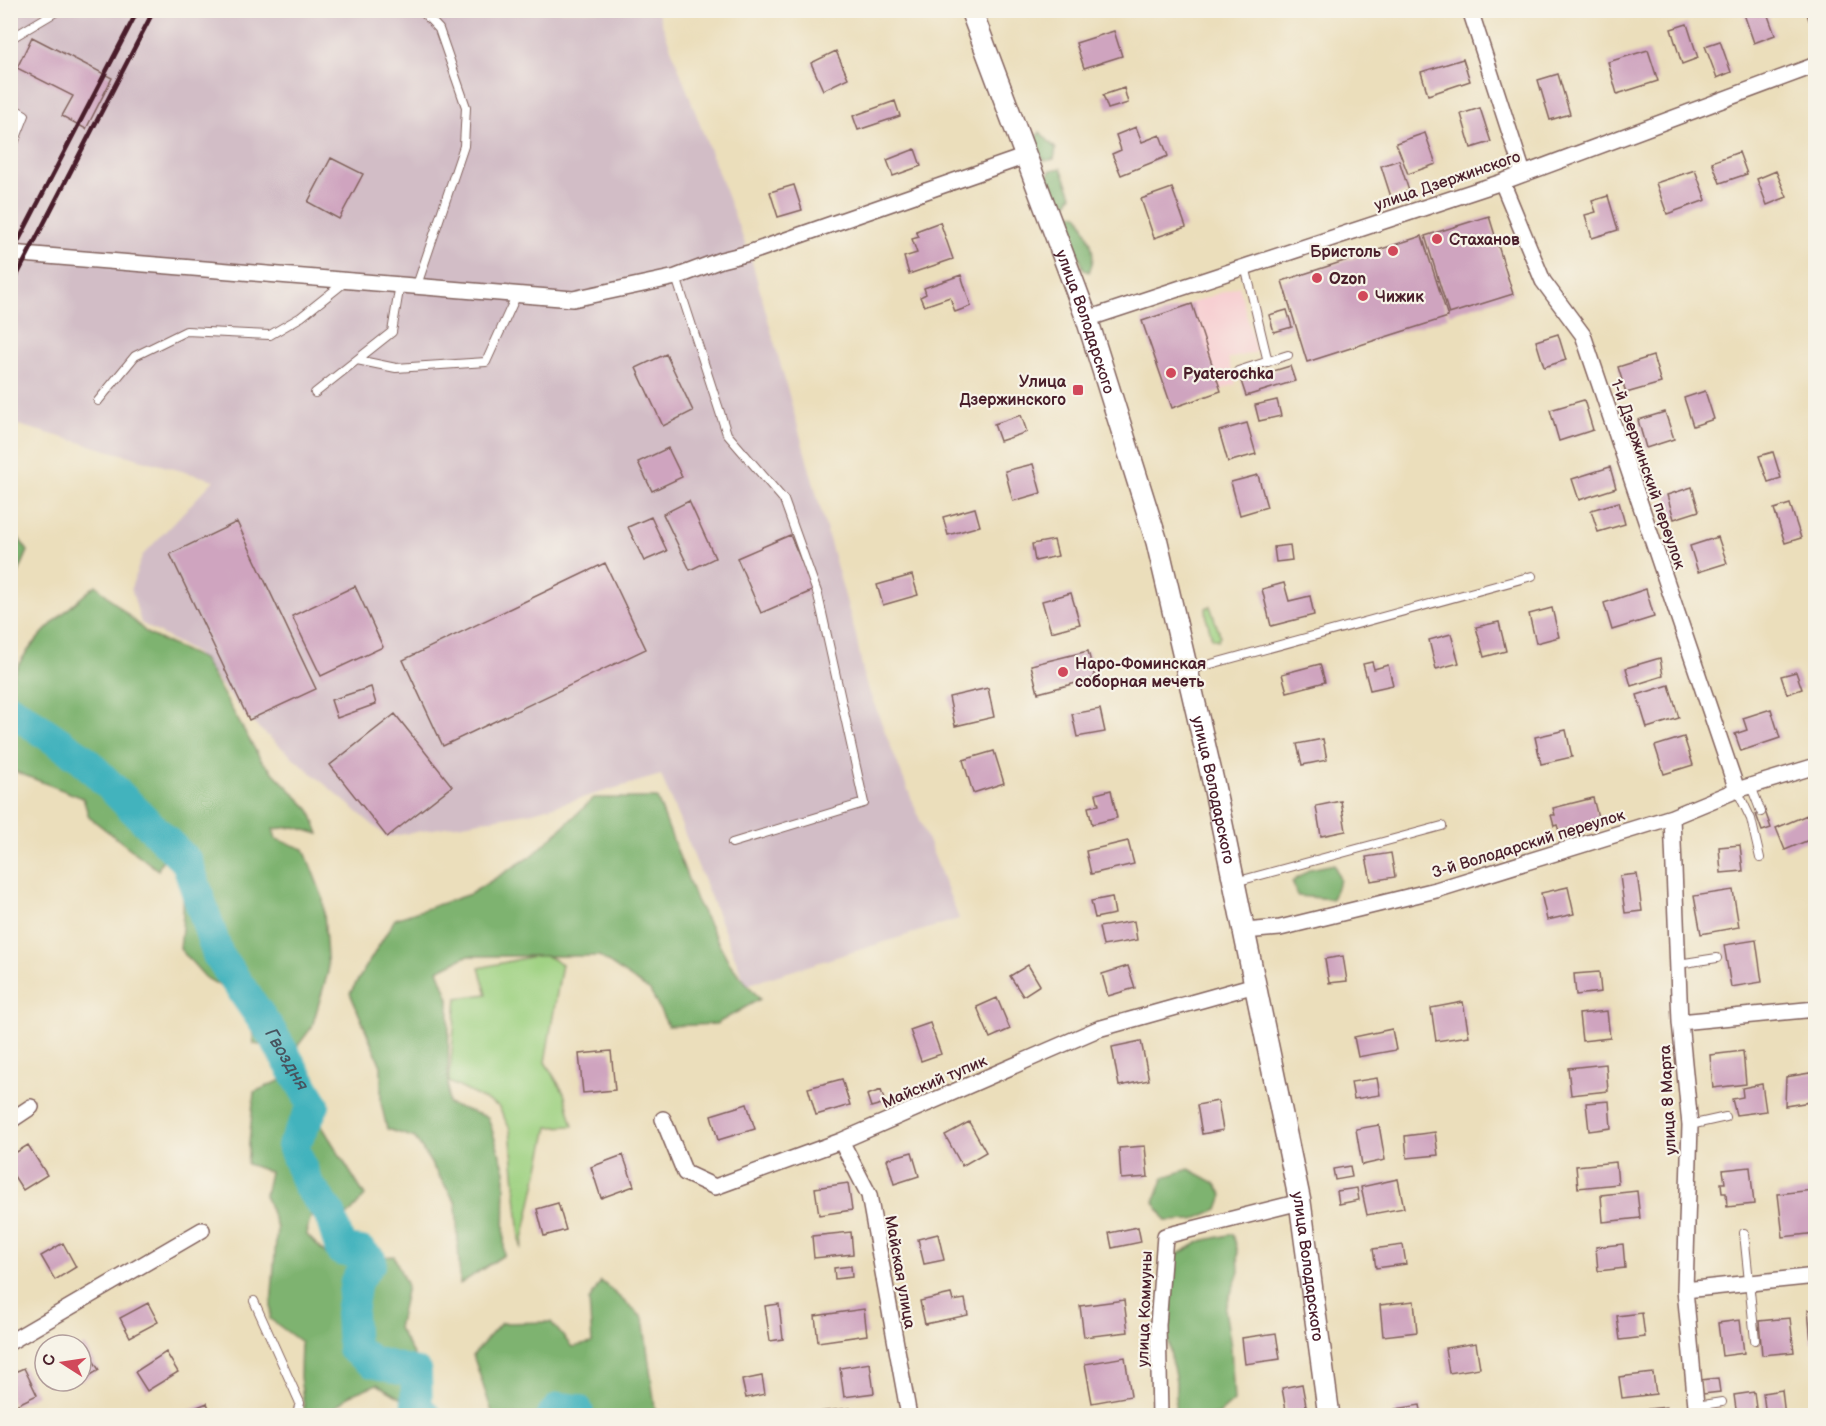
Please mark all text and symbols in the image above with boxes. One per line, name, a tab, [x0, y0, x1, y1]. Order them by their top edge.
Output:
street label: улица Дзержинского	[1372, 148, 1523, 215]
place label: Стаханов	[1449, 231, 1520, 250]
marker: Стаханов	[1430, 232, 1444, 246]
place label: Бристоль	[1310, 243, 1382, 262]
marker: Бристоль	[1386, 244, 1400, 258]
street label: улица Володарского	[1051, 247, 1118, 396]
place label: Ozon	[1329, 270, 1366, 289]
marker: Ozon	[1310, 271, 1324, 285]
place label: Чижик	[1375, 288, 1424, 307]
marker: Чижик	[1356, 289, 1370, 303]
place label: Pyaterochka	[1183, 365, 1274, 384]
marker: Pyaterochka	[1164, 366, 1178, 380]
place label: Улица Дзержинского	[959, 373, 1067, 410]
street label: 1-й Дзержинский переулок	[1606, 377, 1689, 572]
marker: Улица Дзержинского	[1071, 383, 1085, 397]
place label: Наро-Фоминская соборная мечеть	[1075, 655, 1206, 692]
marker: Наро-Фоминская соборная мечеть	[1056, 665, 1070, 679]
street label: улица Володарского	[1187, 714, 1238, 866]
street label: 3-й Володарский переулок	[1430, 806, 1628, 883]
water label: Гвоздня	[260, 1025, 313, 1094]
street label: улица 8 Марта	[1656, 1044, 1681, 1156]
street label: Майский тупик	[879, 1052, 990, 1113]
street label: улица Володарского	[1287, 1190, 1327, 1343]
street label: Майская улица	[880, 1214, 919, 1331]
street label: улица Коммуны	[1134, 1251, 1157, 1367]
north arrow	[33, 1333, 93, 1393]
text: С	[39, 1353, 60, 1368]

